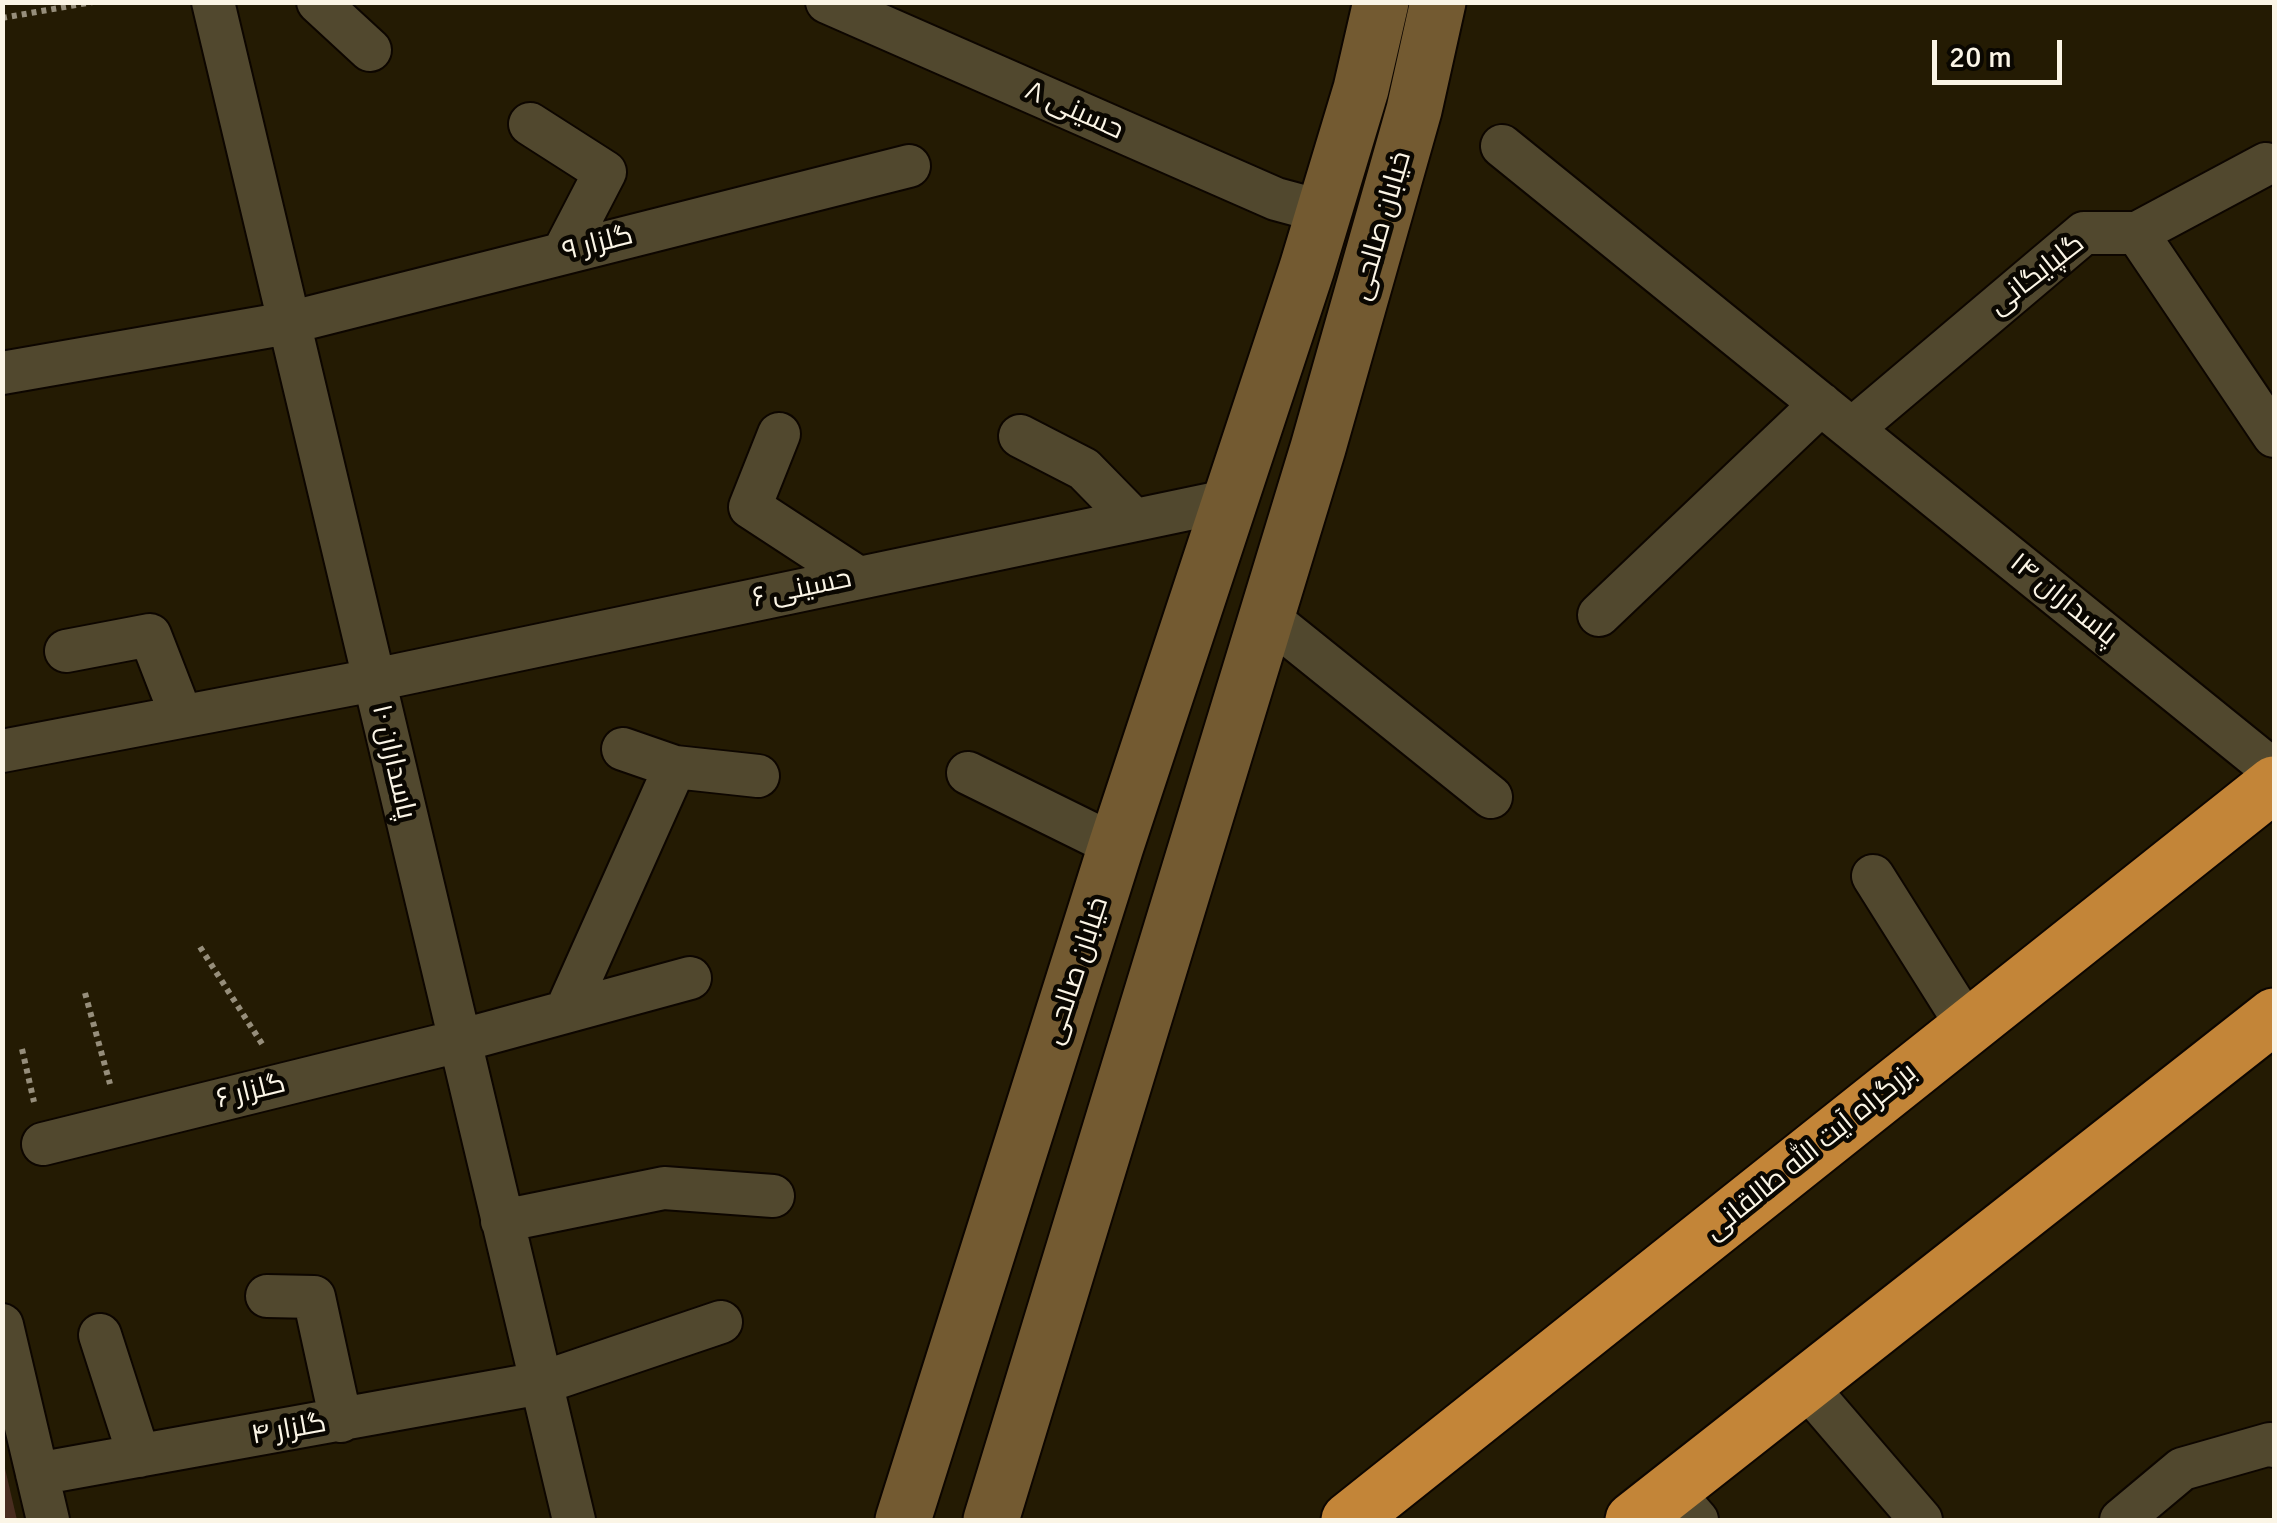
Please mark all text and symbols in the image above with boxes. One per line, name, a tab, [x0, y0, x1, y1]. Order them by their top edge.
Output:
scale bar	[1937, 20, 2067, 82]
text: 20 m	[1949, 39, 2012, 76]
street label: حسینی ۸	[1019, 74, 1129, 148]
street label: خيابان صالحی	[1345, 148, 1419, 304]
street label: گلزار ٩	[559, 219, 637, 269]
street label: گلپایگانی	[1983, 227, 2091, 323]
street label: پاسداران ۱۴	[2003, 547, 2123, 653]
street label: حسینی ۶	[749, 562, 855, 616]
street label: پاسداران ١٠	[363, 701, 423, 823]
street label: خیابان صالحی	[1037, 893, 1117, 1049]
street label: بزرگراه آیت الله طالقانی	[1698, 1056, 1924, 1248]
street label: گلزار ۶	[213, 1067, 289, 1117]
street label: گلزار ۴	[249, 1407, 329, 1453]

